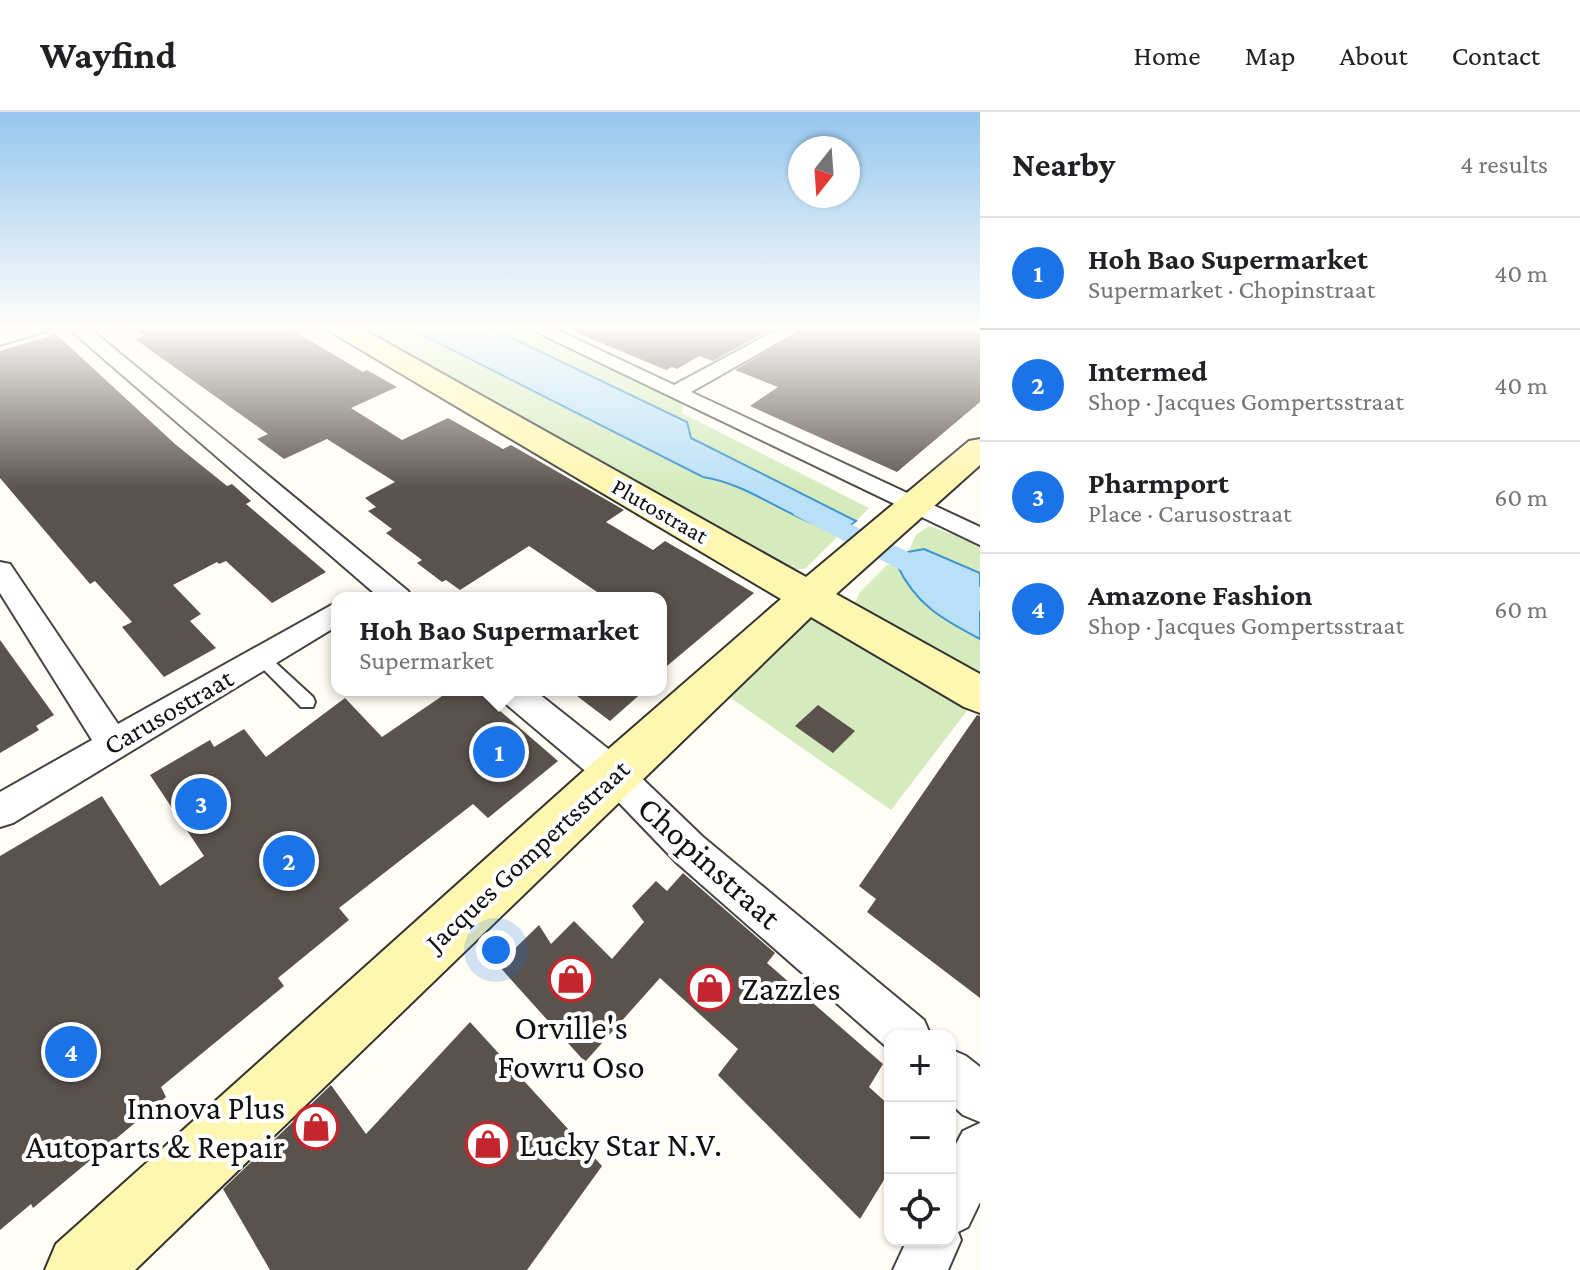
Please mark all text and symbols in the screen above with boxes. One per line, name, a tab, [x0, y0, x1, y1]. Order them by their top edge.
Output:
text: Wayfind	[40, 34, 176, 76]
text: Home	[1134, 40, 1201, 71]
text: Map	[1245, 40, 1296, 71]
text: About	[1340, 40, 1408, 71]
text: Contact	[1452, 40, 1540, 71]
north arrow	[788, 136, 860, 208]
text: Nearby	[1012, 146, 1115, 183]
text: 4 results	[1460, 150, 1548, 179]
text: Hoh Bao Supermarket	[1088, 242, 1368, 275]
text: 1	[1033, 259, 1043, 288]
text: 40 m	[1494, 259, 1548, 288]
text: Supermarket · Chopinstraat	[1088, 275, 1375, 304]
text: Intermed	[1088, 354, 1208, 387]
text: 2	[1031, 371, 1045, 400]
text: 40 m	[1494, 371, 1548, 400]
text: Shop · Jacques Gompertsstraat	[1088, 387, 1404, 416]
text: Pharmport	[1088, 466, 1229, 499]
street label: Plutostraat	[607, 472, 714, 549]
text: 3	[1032, 483, 1044, 512]
text: 60 m	[1494, 483, 1548, 512]
text: Place · Carusostraat	[1088, 499, 1292, 528]
text: Amazone Fashion	[1088, 578, 1313, 611]
popup	[331, 592, 667, 696]
text: 4	[1031, 595, 1045, 624]
text: 60 m	[1494, 595, 1548, 624]
text: Shop · Jacques Gompertsstraat	[1088, 611, 1404, 640]
text: Hoh Bao Supermarket	[359, 613, 639, 646]
text: Supermarket	[359, 646, 494, 675]
street label: Carusostraat	[98, 662, 239, 761]
pin: 1	[473, 722, 525, 782]
street label: Jacques Gompertsstraat	[417, 753, 636, 960]
pin: 3	[175, 774, 227, 834]
street label: Chopinstraat	[630, 789, 789, 937]
pin: 2	[263, 831, 315, 891]
your location	[476, 930, 516, 970]
shop icon: Orville's Fowru Oso	[547, 955, 595, 1003]
shop icon: Zazzles	[686, 964, 734, 1012]
place label: Zazzles	[741, 970, 840, 1007]
place label: Orville's Fowru Oso	[497, 1009, 645, 1085]
pin: 4	[45, 1022, 97, 1082]
map controls	[884, 1030, 956, 1246]
button: +	[884, 1030, 956, 1102]
place label: Innova Plus Autoparts & Repair	[26, 1089, 285, 1166]
button: −	[884, 1102, 956, 1174]
shop icon: Innova Plus Autoparts & Repair	[292, 1103, 340, 1151]
shop icon: Lucky Star N.V.	[464, 1120, 512, 1168]
place label: Lucky Star N.V.	[519, 1126, 722, 1164]
button: locate	[884, 1174, 956, 1246]

